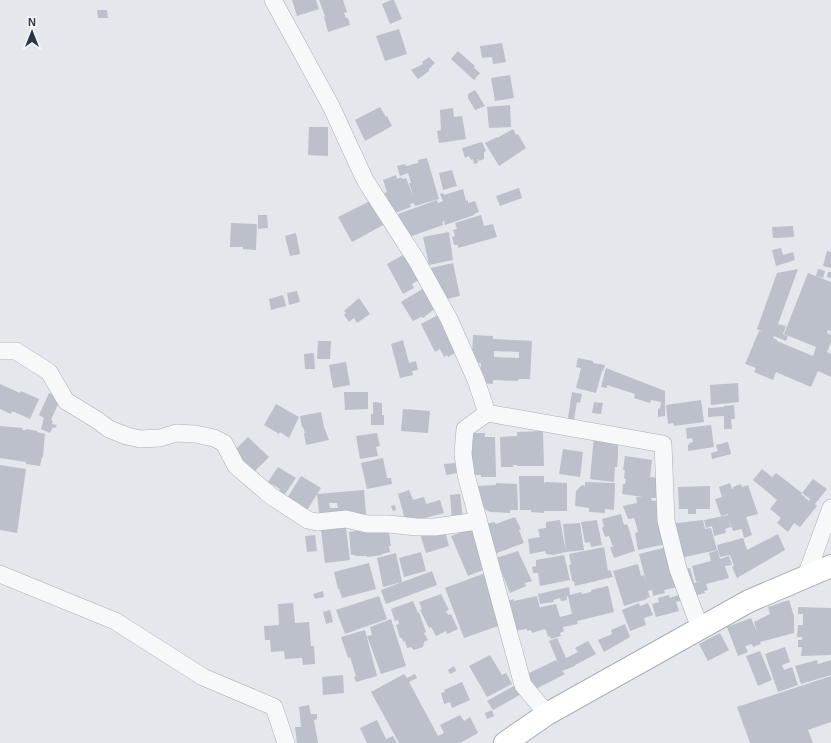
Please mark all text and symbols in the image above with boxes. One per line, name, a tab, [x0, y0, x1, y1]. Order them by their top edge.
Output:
north arrow	[12, 12, 52, 52]
text: N	[28, 16, 36, 28]

